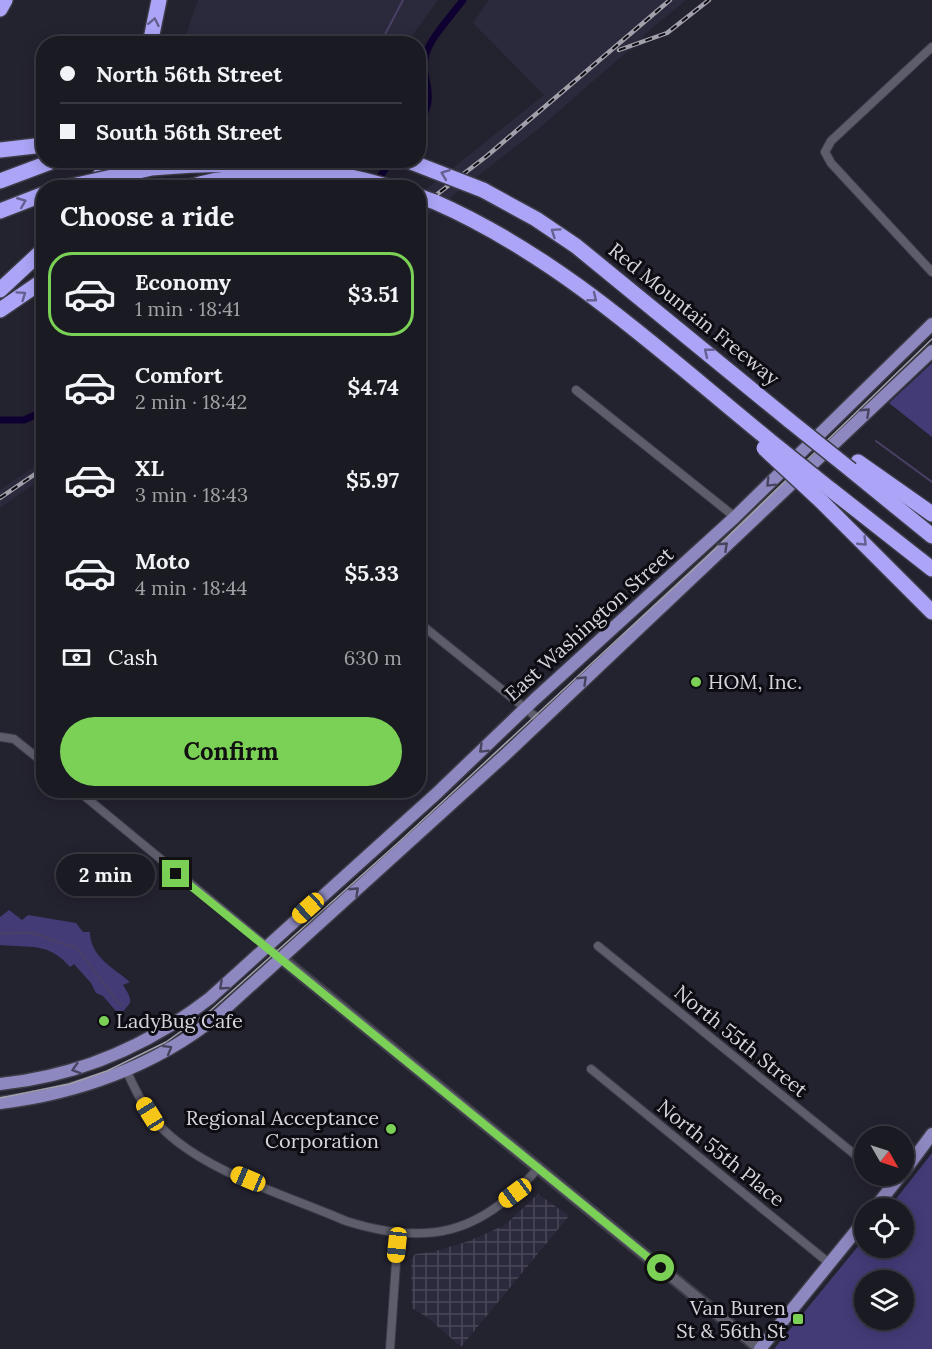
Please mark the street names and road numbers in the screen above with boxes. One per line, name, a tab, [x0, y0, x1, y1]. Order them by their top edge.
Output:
street label: Red Mountain Freeway	[604, 237, 785, 390]
street label: East Washington Street	[499, 541, 678, 706]
street label: North 55th Street	[670, 979, 813, 1102]
street label: North 55th Place	[653, 1094, 790, 1212]

